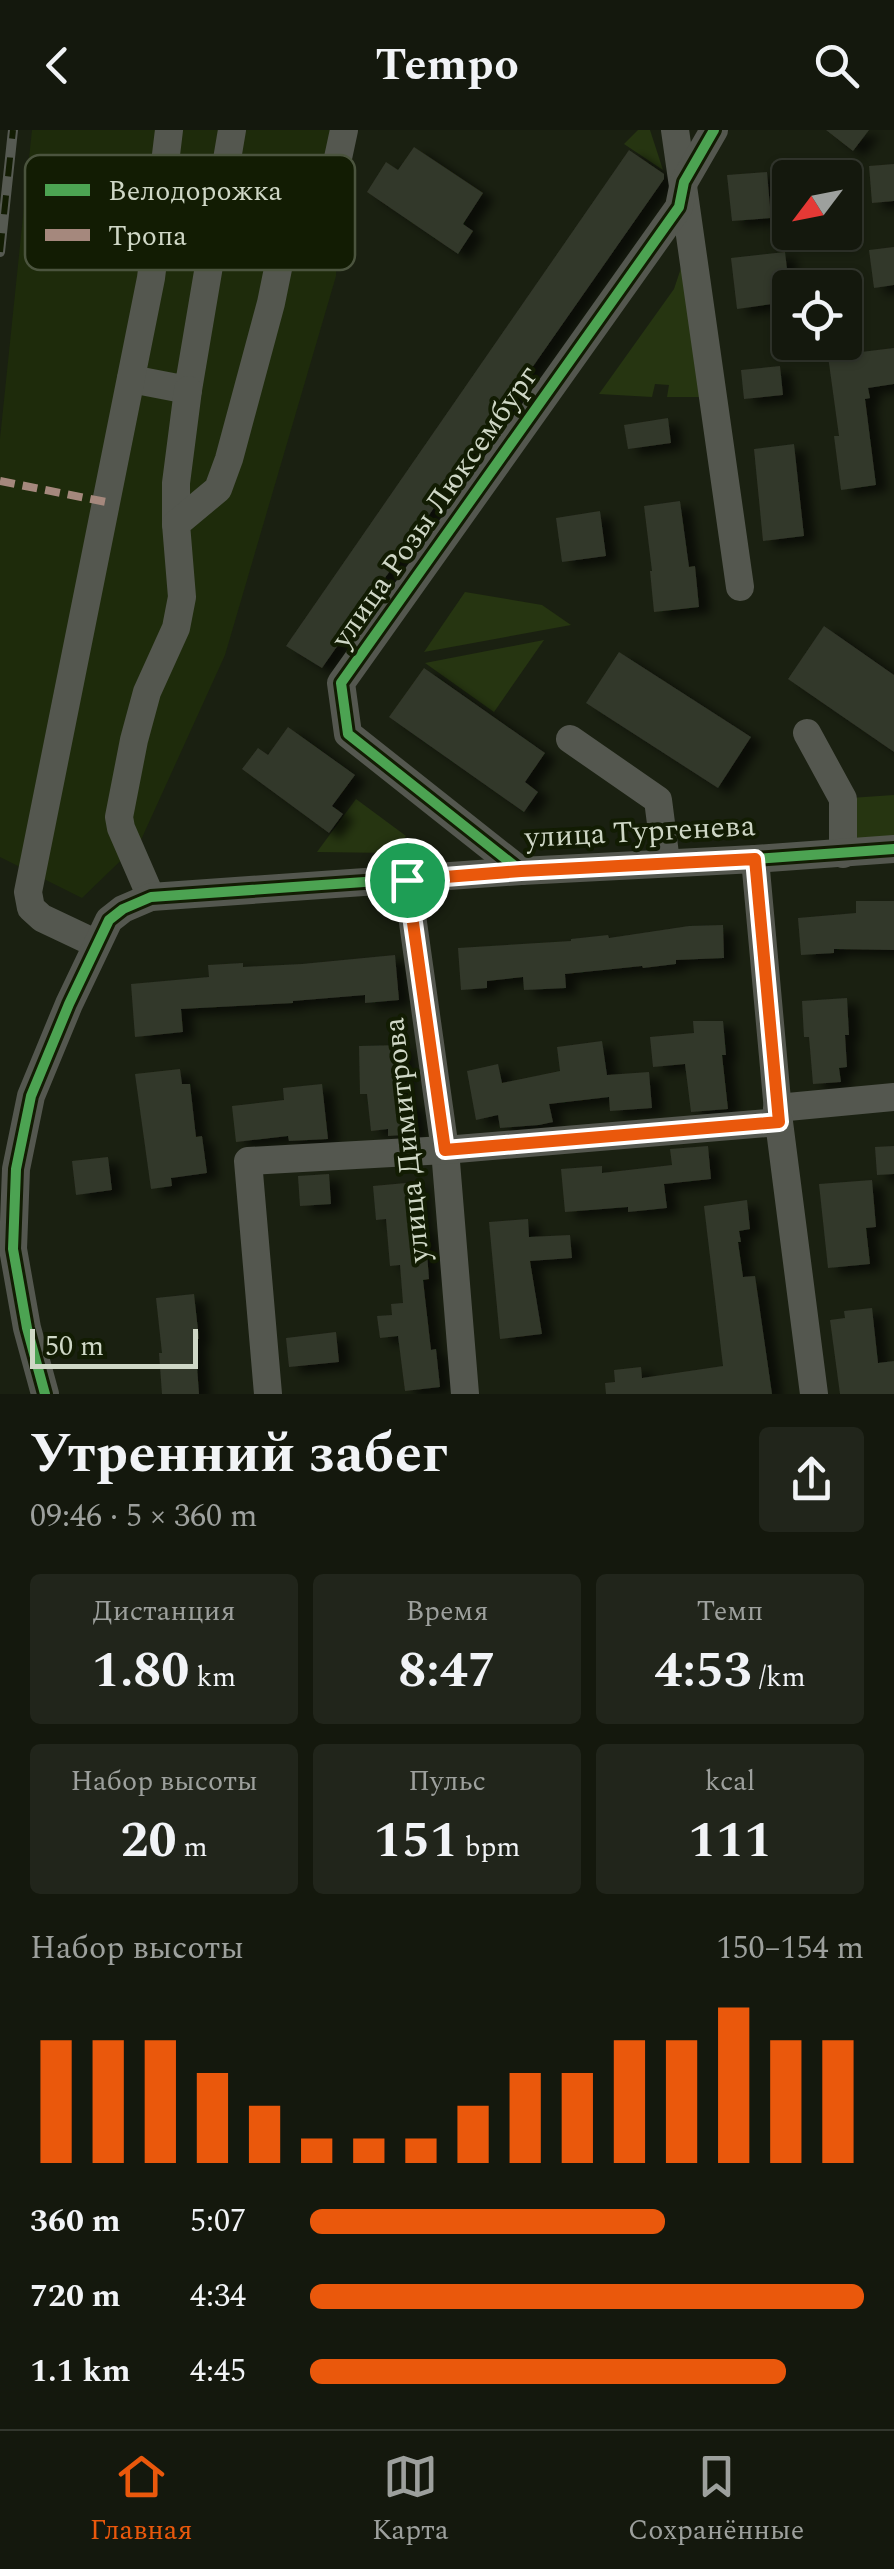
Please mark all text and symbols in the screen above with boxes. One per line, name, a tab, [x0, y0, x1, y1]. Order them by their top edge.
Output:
text: Tempo	[375, 31, 519, 100]
icon: back	[30, 38, 85, 93]
icon: search	[809, 38, 864, 93]
legend	[25, 155, 355, 270]
north arrow	[772, 160, 862, 250]
map controls	[772, 160, 862, 360]
text: Велодорожка	[108, 170, 282, 213]
text: Тропа	[108, 215, 187, 258]
button: locate	[772, 270, 862, 360]
street label: улица Розы Люксембург	[319, 356, 550, 659]
street label: улица Тургенева	[522, 803, 757, 861]
pin	[365, 838, 450, 923]
icon: arrive	[380, 853, 435, 908]
street label: улица Димитрова	[371, 1015, 443, 1266]
scale bar	[30, 1324, 198, 1368]
text: 50 m	[45, 1325, 104, 1368]
text: Утренний забег	[30, 1413, 448, 1496]
button: share	[759, 1427, 864, 1532]
text: 09:46 · 5 × 360 m	[30, 1492, 258, 1541]
text: Дистанция	[93, 1590, 235, 1633]
text: Время	[406, 1590, 488, 1633]
text: Темп	[697, 1590, 763, 1633]
text: 1.80	[92, 1633, 189, 1709]
text: 8:47	[398, 1633, 496, 1709]
text: 4:53	[654, 1633, 752, 1709]
text: km	[189, 1656, 236, 1699]
text: /km	[752, 1656, 806, 1699]
text: Набор высоты	[70, 1760, 258, 1803]
text: Пульс	[408, 1760, 486, 1803]
text: kcal	[705, 1760, 755, 1803]
text: 20	[120, 1803, 177, 1879]
text: 151	[374, 1803, 458, 1879]
text: 111	[688, 1803, 772, 1879]
text: m	[177, 1826, 208, 1869]
text: bpm	[458, 1826, 520, 1869]
text: Набор высоты	[30, 1924, 244, 1973]
text: 150–154 m	[716, 1924, 864, 1973]
text: 360 m	[30, 2197, 121, 2246]
text: 5:07	[190, 2197, 246, 2246]
text: 720 m	[30, 2272, 121, 2321]
text: 4:34	[190, 2272, 246, 2321]
text: 1.1 km	[30, 2347, 131, 2396]
text: 4:45	[190, 2347, 246, 2396]
tab: Главная	[90, 2449, 193, 2552]
tab: Карта	[372, 2449, 449, 2552]
tab: Сохранённые	[628, 2449, 804, 2552]

